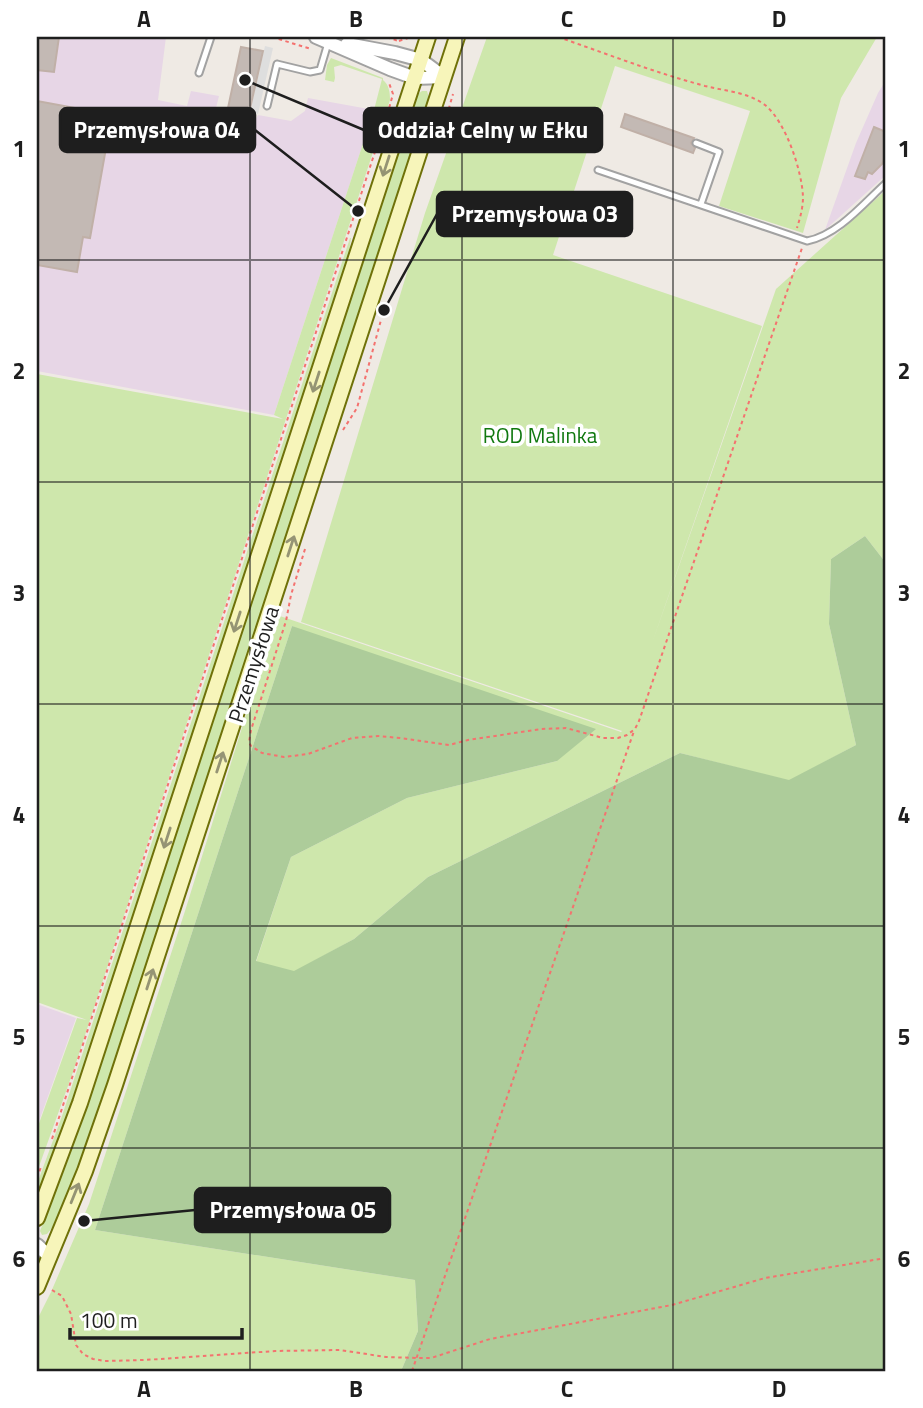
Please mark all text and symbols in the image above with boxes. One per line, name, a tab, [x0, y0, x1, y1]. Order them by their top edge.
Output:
text: A	[137, 1, 151, 36]
text: B	[349, 1, 363, 36]
text: C	[561, 1, 573, 36]
text: D	[772, 1, 786, 36]
callout: Przemysłowa 04	[60, 108, 255, 152]
callout: Oddział Celny w Ełku	[364, 108, 602, 152]
text: Przemysłowa 04	[74, 112, 240, 147]
text: Oddział Celny w Ełku	[378, 112, 588, 147]
text: 1	[13, 131, 25, 166]
text: 1	[898, 131, 910, 166]
one-way arrow	[379, 155, 392, 177]
callout: Przemysłowa 03	[437, 192, 632, 236]
text: Przemysłowa 03	[452, 196, 618, 231]
text: 2	[13, 353, 25, 388]
text: 2	[898, 353, 910, 388]
one-way arrow	[308, 371, 321, 393]
park label: ROD Malinka	[483, 419, 598, 451]
one-way arrow	[285, 535, 298, 557]
text: 3	[13, 575, 25, 610]
text: 3	[898, 575, 910, 610]
street label: Przemysłowa	[219, 601, 287, 726]
one-way arrow	[230, 611, 243, 633]
one-way arrow	[215, 752, 228, 774]
text: 4	[13, 797, 25, 832]
text: 4	[898, 797, 910, 832]
one-way arrow	[160, 827, 172, 849]
one-way arrow	[145, 968, 157, 990]
text: 5	[13, 1019, 25, 1054]
text: 5	[898, 1019, 910, 1054]
one-way arrow	[70, 1183, 83, 1205]
callout: Przemysłowa 05	[195, 1188, 390, 1232]
text: Przemysłowa 05	[210, 1192, 376, 1227]
text: 6	[13, 1241, 26, 1276]
text: 6	[898, 1241, 911, 1276]
scale bar	[70, 1296, 242, 1340]
text: 100 m	[80, 1304, 137, 1336]
text: A	[137, 1371, 151, 1406]
text: B	[349, 1371, 363, 1406]
text: C	[561, 1371, 573, 1406]
text: D	[772, 1371, 786, 1406]

